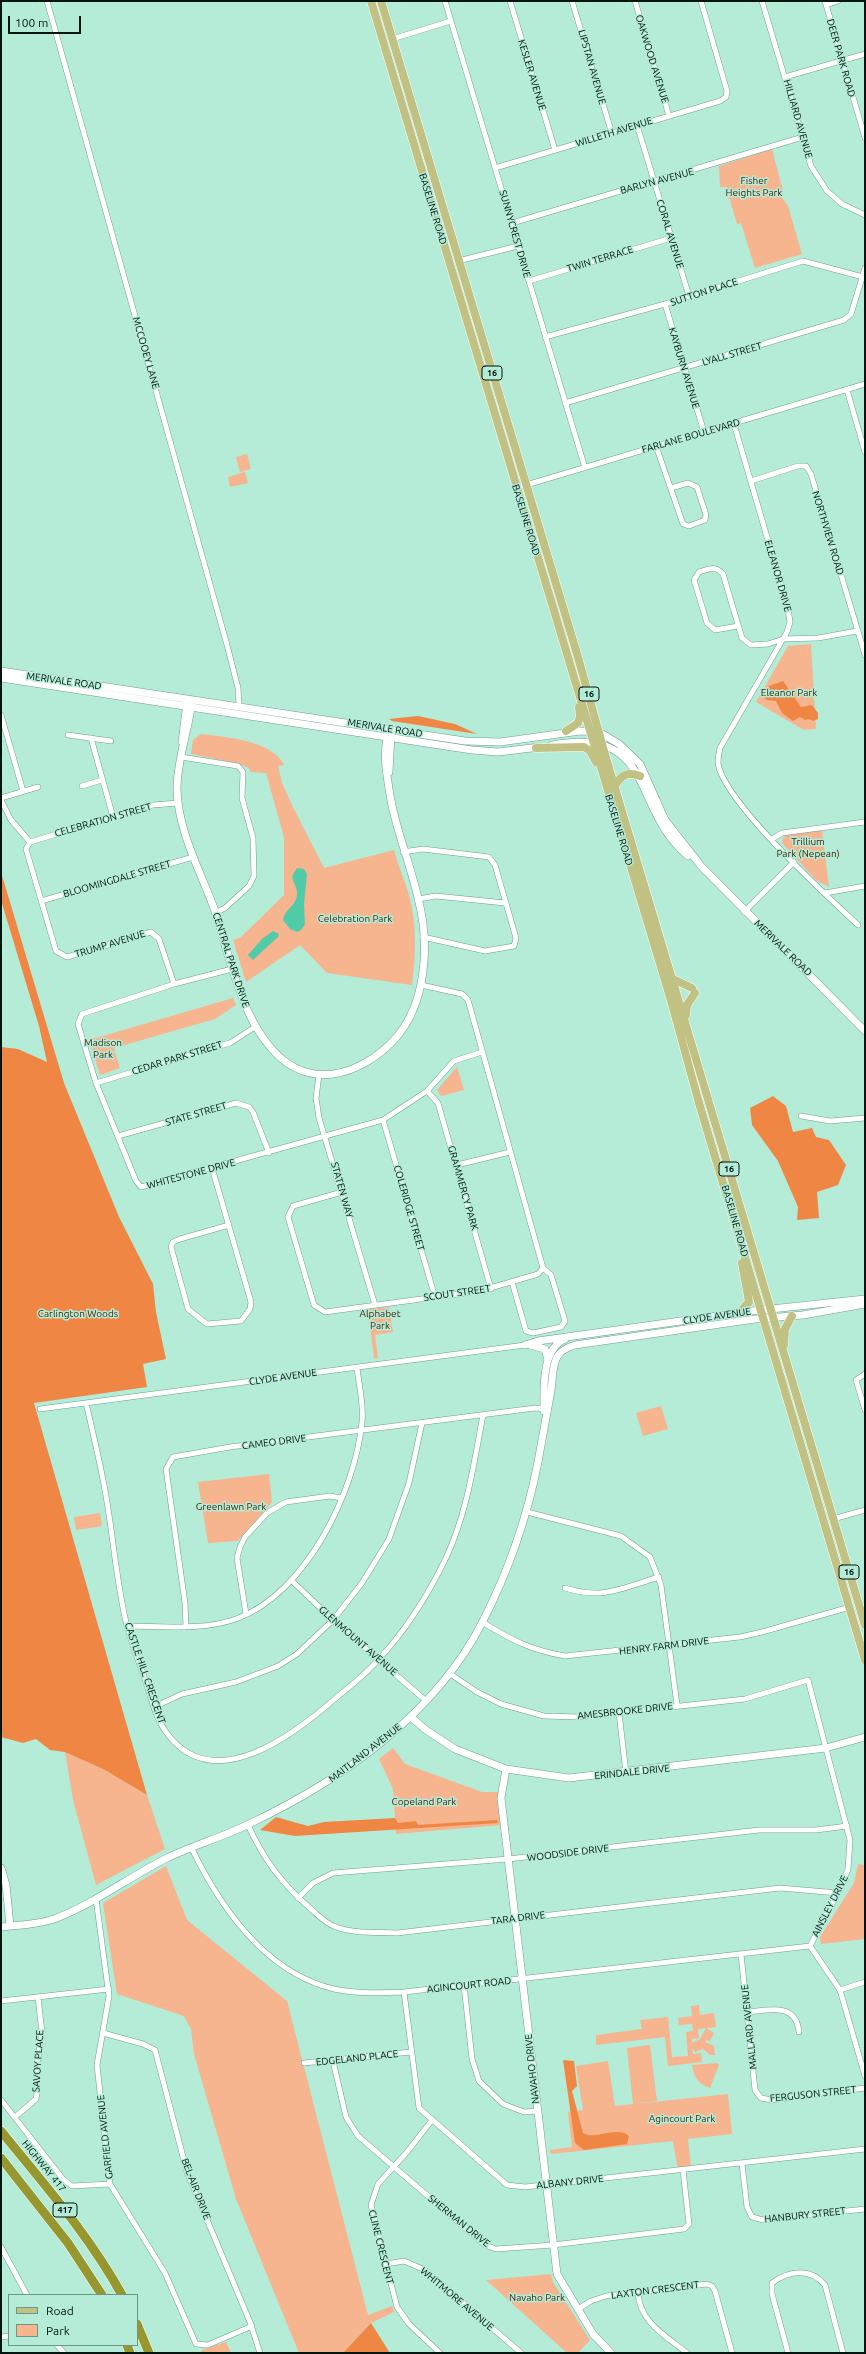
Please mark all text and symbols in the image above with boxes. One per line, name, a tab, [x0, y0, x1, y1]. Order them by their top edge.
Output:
scale bar	[10, 8, 83, 34]
street label: OAKWOOD AVENUE	[633, 13, 671, 105]
text: 100 m	[15, 16, 48, 29]
street label: DEER PARK ROAD	[824, 17, 858, 99]
street label: LIPSTAN AVENUE	[576, 28, 608, 106]
street label: KESLER AVENUE	[515, 38, 549, 112]
street label: HILLIARD AVENUE	[781, 78, 815, 160]
street label: WILLETH AVENUE	[574, 115, 654, 149]
street label: BARLYN AVENUE	[619, 165, 695, 197]
street label: BASELINE ROAD	[416, 172, 450, 246]
park label: Fisher Heights Park	[726, 175, 782, 198]
street label: SUNNYCREST DRIVE	[497, 189, 533, 279]
street label: CORAL AVENUE	[654, 198, 686, 270]
street label: TWIN TERRACE	[565, 243, 635, 275]
street label: SUTTON PLACE	[669, 275, 739, 309]
street label: MCCOOEY LANE	[130, 316, 162, 390]
street label: KAYBURN AVENUE	[666, 326, 702, 410]
street label: LYALL STREET	[701, 340, 763, 368]
road number: 16	[482, 366, 502, 380]
street label: FARLANE BOULEVARD	[640, 416, 742, 456]
street label: BASELINE ROAD	[509, 483, 543, 557]
street label: NORTHVIEW ROAD	[810, 490, 846, 576]
street label: ELEANOR DRIVE	[762, 539, 794, 613]
street label: MERIVALE ROAD	[26, 670, 102, 692]
road number: 16	[579, 687, 599, 701]
park label: Eleanor Park	[761, 687, 817, 699]
street label: MERIVALE ROAD	[347, 716, 423, 740]
street label: BASELINE ROAD	[602, 793, 636, 867]
street label: CELEBRATION STREET	[53, 800, 153, 840]
park label: Trillium Park (Nepean)	[776, 836, 840, 860]
street label: BLOOMINGDALE STREET	[62, 858, 172, 900]
street label: CENTRAL PARK DRIVE	[210, 911, 252, 1009]
park label: Celebration Park	[318, 913, 392, 925]
street label: MERIVALE ROAD	[752, 917, 814, 979]
street label: TRUMP AVENUE	[73, 928, 147, 960]
park label: Madison Park	[84, 1037, 122, 1060]
street label: CEDAR PARK STREET	[130, 1038, 224, 1078]
street label: STATE STREET	[164, 1099, 228, 1129]
street label: GRAMMERCY PARK	[445, 1144, 481, 1232]
street label: WHITESTONE DRIVE	[145, 1156, 237, 1192]
street label: STATEN WAY	[328, 1161, 356, 1219]
road number: 16	[719, 1162, 739, 1176]
street label: COLERIDGE STREET	[391, 1164, 427, 1252]
street label: BASELINE ROAD	[719, 1184, 751, 1258]
street label: SCOUT STREET	[423, 1282, 491, 1304]
street label: CLYDE AVENUE	[682, 1305, 752, 1327]
park label: Carlington Woods	[38, 1308, 118, 1320]
park label: Alphabet Park	[359, 1308, 401, 1332]
street label: CLYDE AVENUE	[248, 1366, 318, 1388]
street label: CAMEO DRIVE	[241, 1432, 307, 1452]
park label: Greenlawn Park	[196, 1501, 266, 1513]
road number: 16	[839, 1565, 859, 1579]
street label: GLENMOUNT AVENUE	[316, 1604, 400, 1678]
street label: CASTLE HILL CRESCENT	[122, 1621, 168, 1725]
street label: HENRY FARM DRIVE	[618, 1635, 710, 1657]
street label: AMESBROOKE DRIVE	[577, 1700, 673, 1722]
street label: MAITLAND AVENUE	[326, 1721, 404, 1785]
street label: ERINDALE DRIVE	[594, 1762, 670, 1782]
park label: Copeland Park	[392, 1796, 456, 1808]
street label: WOODSIDE DRIVE	[526, 1842, 610, 1864]
street label: AINSLEY DRIVE	[809, 1873, 851, 1939]
street label: TARA DRIVE	[490, 1909, 546, 1927]
street label: AGINCOURT ROAD	[426, 1975, 512, 1995]
street label: MALLARD AVENUE	[739, 1984, 759, 2070]
street label: SAVOY PLACE	[30, 2029, 46, 2093]
street label: NAVAHO DRIVE	[522, 2033, 542, 2105]
street label: EDGELAND PLACE	[315, 2048, 399, 2068]
street label: FERGUSON STREET	[769, 2084, 857, 2104]
street label: GARFIELD AVENUE	[95, 2094, 115, 2180]
park label: Agincourt Park	[649, 2113, 715, 2125]
street label: HIGHWAY 417	[19, 2138, 69, 2194]
street label: BEL-AIR DRIVE	[179, 2157, 213, 2221]
street label: ALBANY DRIVE	[536, 2173, 604, 2191]
street label: SHERMAN DRIVE	[425, 2192, 493, 2250]
road number: 417	[53, 2203, 77, 2217]
street label: HANBURY STREET	[764, 2205, 846, 2225]
street label: CLINE CRESCENT	[366, 2208, 396, 2286]
street label: WHITMORE AVENUE	[418, 2265, 496, 2333]
street label: LAXTON CRESCENT	[610, 2279, 700, 2301]
park label: Navaho Park	[509, 2292, 565, 2304]
legend	[8, 2294, 138, 2346]
text: Road	[46, 2304, 74, 2317]
text: Park	[46, 2324, 70, 2337]

